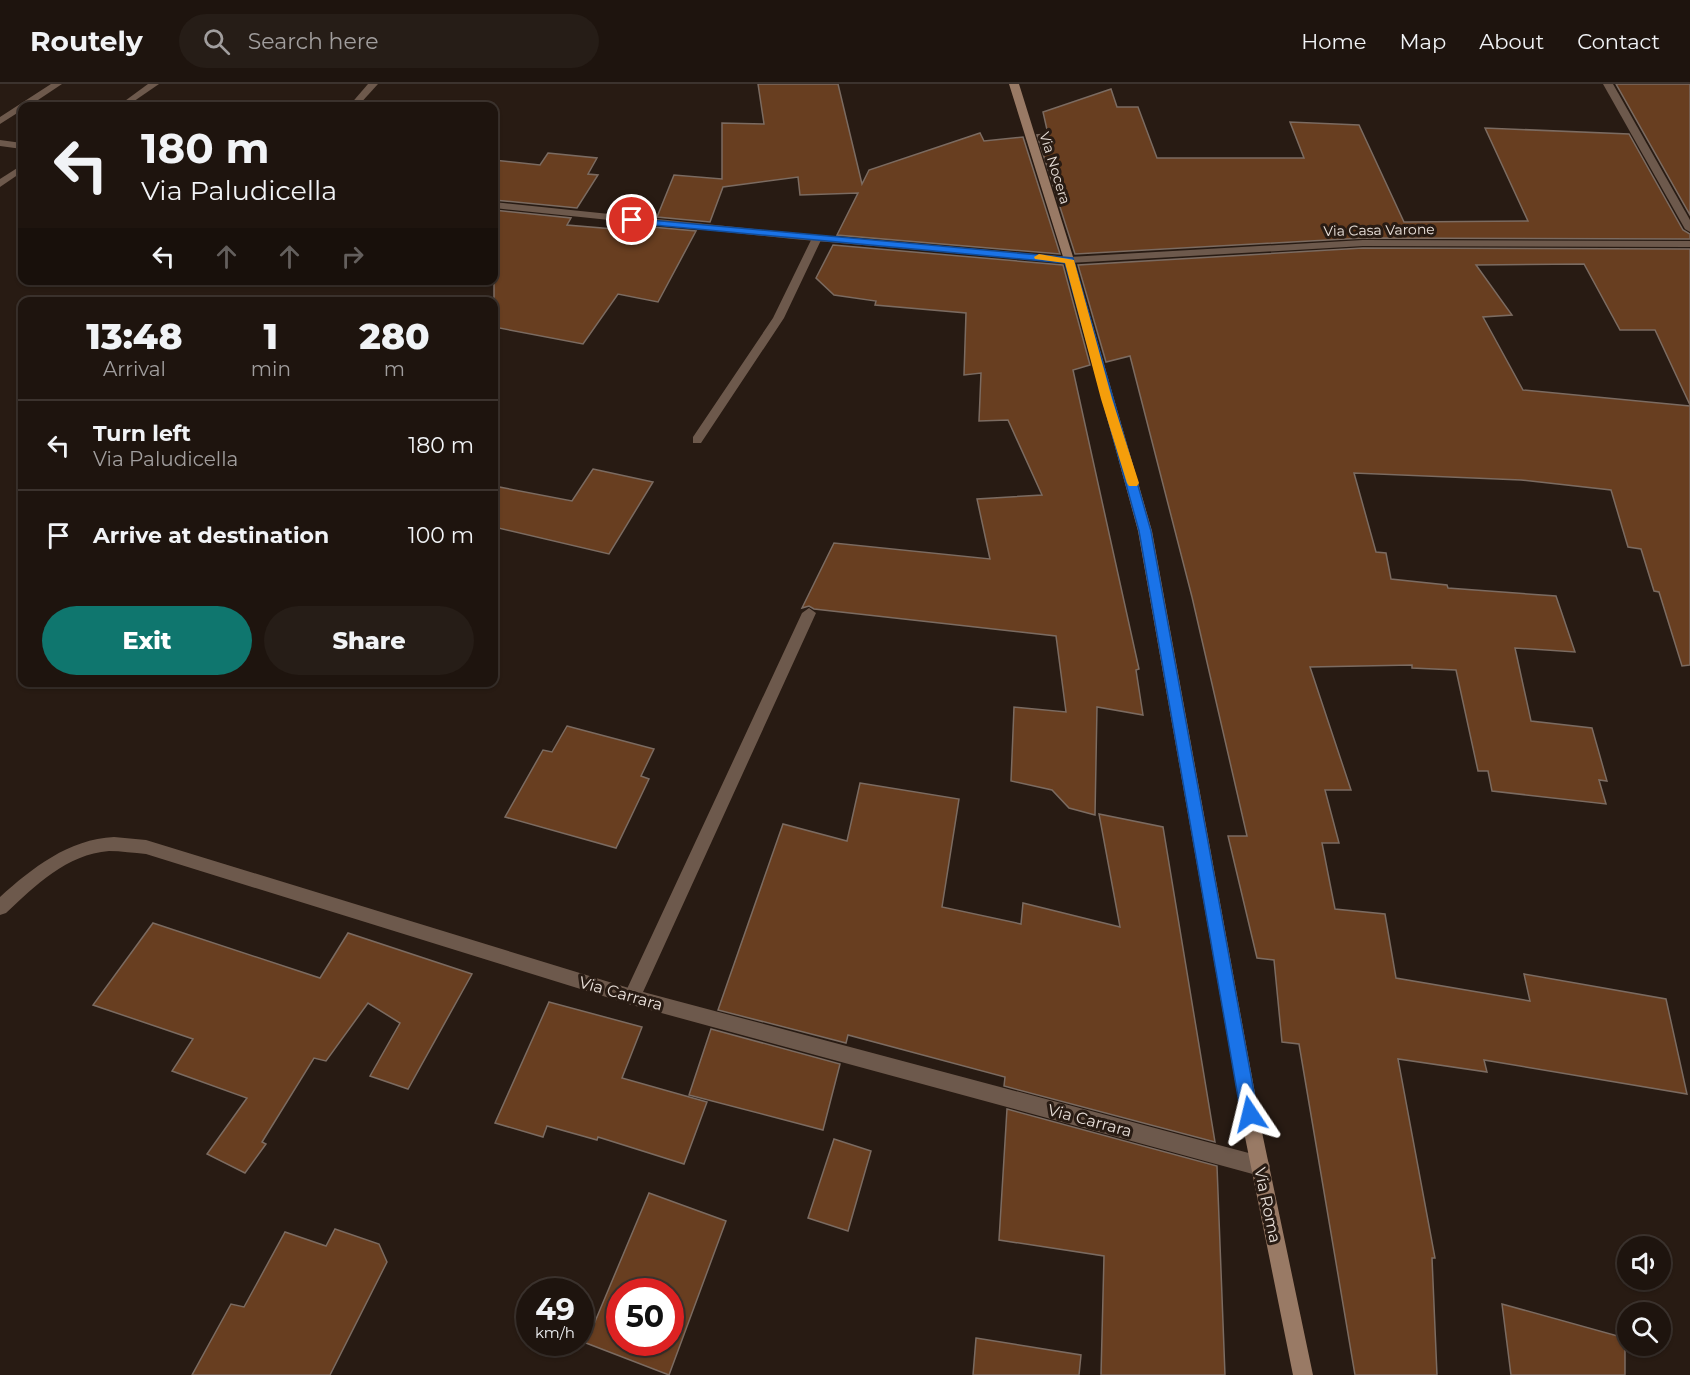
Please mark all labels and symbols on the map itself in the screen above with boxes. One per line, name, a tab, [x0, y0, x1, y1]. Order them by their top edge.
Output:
street label: Via Nocera	[1035, 130, 1075, 206]
pin	[606, 194, 657, 245]
street label: Via Casa Varone	[1323, 220, 1435, 240]
street label: Via Carrara	[577, 972, 665, 1014]
position arrow	[1218, 1082, 1282, 1146]
street label: Via Carrara	[1046, 1100, 1134, 1141]
street label: Via Roma	[1250, 1166, 1285, 1245]
speed limit sign: 50	[606, 1278, 684, 1356]

